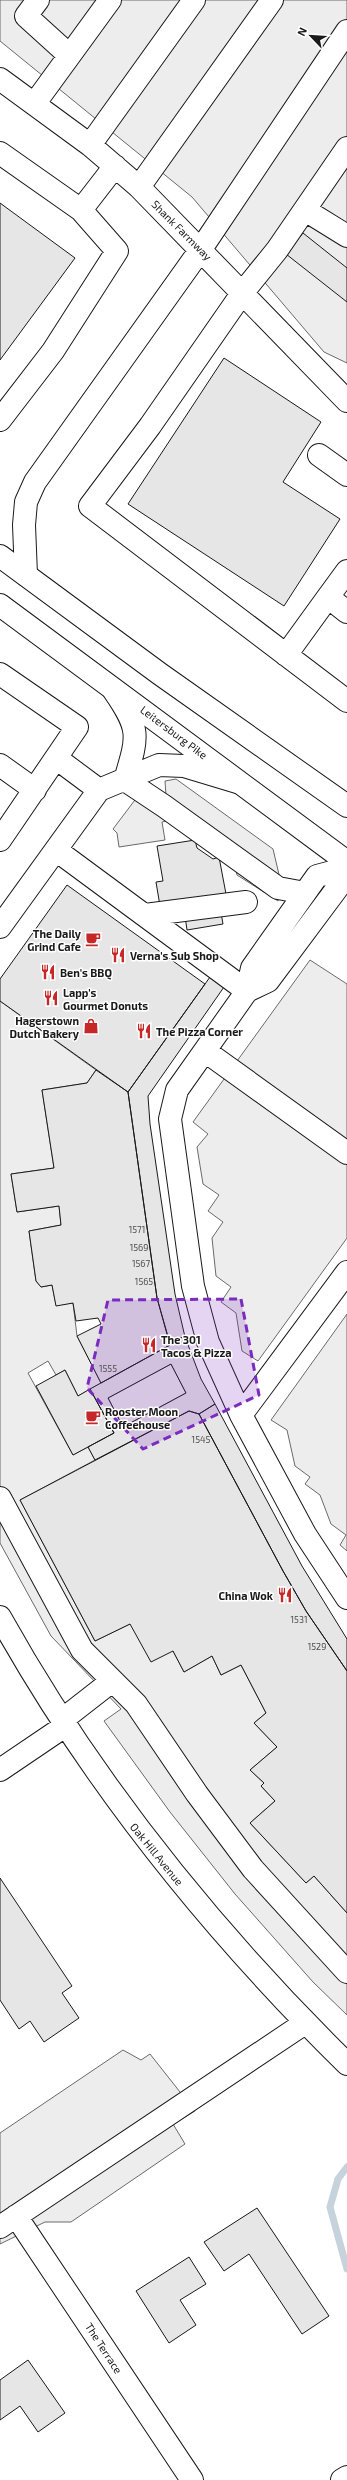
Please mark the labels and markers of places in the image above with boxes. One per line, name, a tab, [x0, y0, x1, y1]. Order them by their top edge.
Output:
place label: The Daily Grind Cafe	[27, 927, 82, 953]
cafe icon: The Daily Grind Cafe	[84, 930, 102, 948]
restaurant icon: Verna's Sub Shop	[109, 946, 127, 964]
place label: Verna's Sub Shop	[130, 949, 219, 962]
restaurant icon: Ben's BBQ	[39, 963, 57, 981]
place label: Ben's BBQ	[60, 966, 112, 980]
place label: Lapp's Gourmet Donuts	[63, 986, 148, 1012]
restaurant icon: Lapp's Gourmet Donuts	[42, 989, 60, 1007]
place label: Hagerstown Dutch Bakery	[9, 1014, 80, 1041]
shop icon: Hagerstown Dutch Bakery	[82, 1017, 100, 1035]
restaurant icon: The Pizza Corner	[135, 1022, 153, 1040]
place label: The Pizza Corner	[156, 1025, 243, 1038]
place label: The 301 Tacos & Pizza	[161, 1333, 232, 1359]
restaurant icon: The 301 Tacos & Pizza	[140, 1336, 158, 1354]
place label: Rooster Moon Coffeehouse	[105, 1405, 178, 1431]
cafe icon: Rooster Moon Coffeehouse	[84, 1408, 102, 1426]
restaurant icon: China Wok	[276, 1586, 294, 1604]
place label: China Wok	[219, 1589, 274, 1602]

